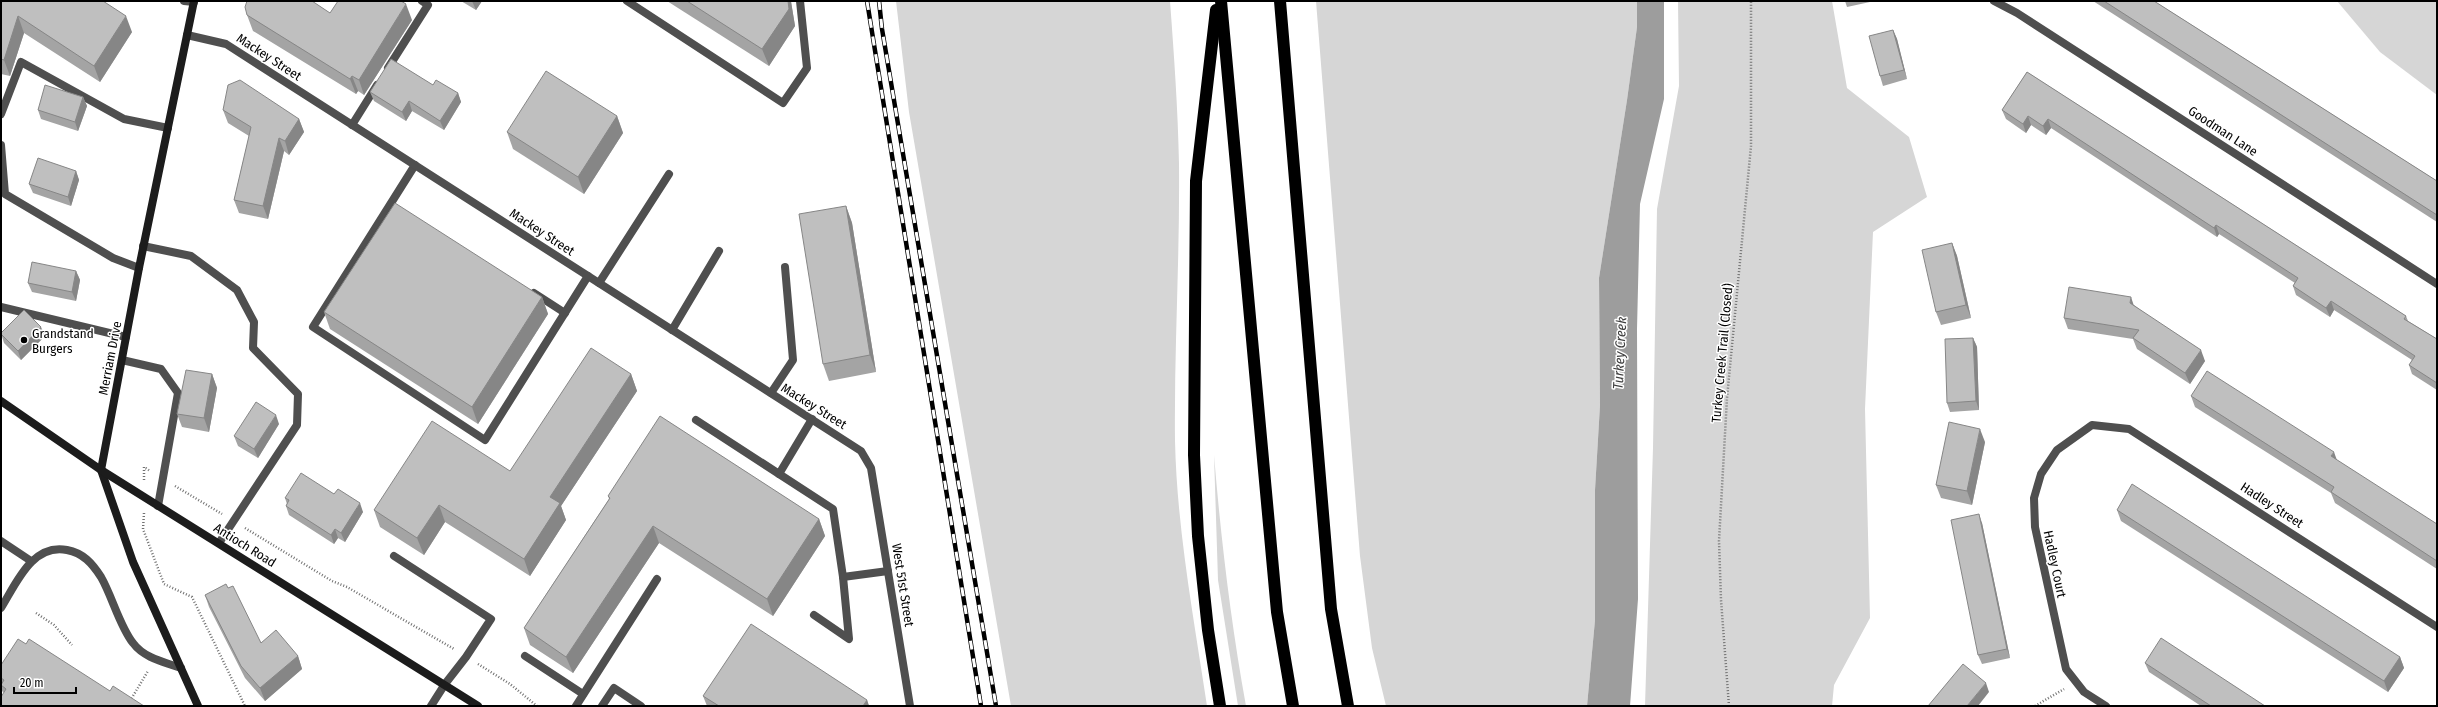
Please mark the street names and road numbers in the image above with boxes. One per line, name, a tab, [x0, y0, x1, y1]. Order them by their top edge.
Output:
street label: Mackey Street	[234, 30, 305, 84]
street label: Goodman Lane	[2185, 103, 2261, 159]
street label: Mackey Street	[507, 205, 578, 259]
street label: Turkey Creek Trail (Closed)	[1708, 283, 1736, 423]
street label: Merriam Drive	[95, 320, 125, 396]
street label: Mackey Street	[779, 380, 850, 432]
street label: Hadley Street	[2238, 479, 2307, 531]
street label: Antioch Road	[211, 520, 279, 570]
street label: Hadley Court	[2041, 529, 2070, 600]
street label: West 51st Street	[889, 542, 917, 628]

